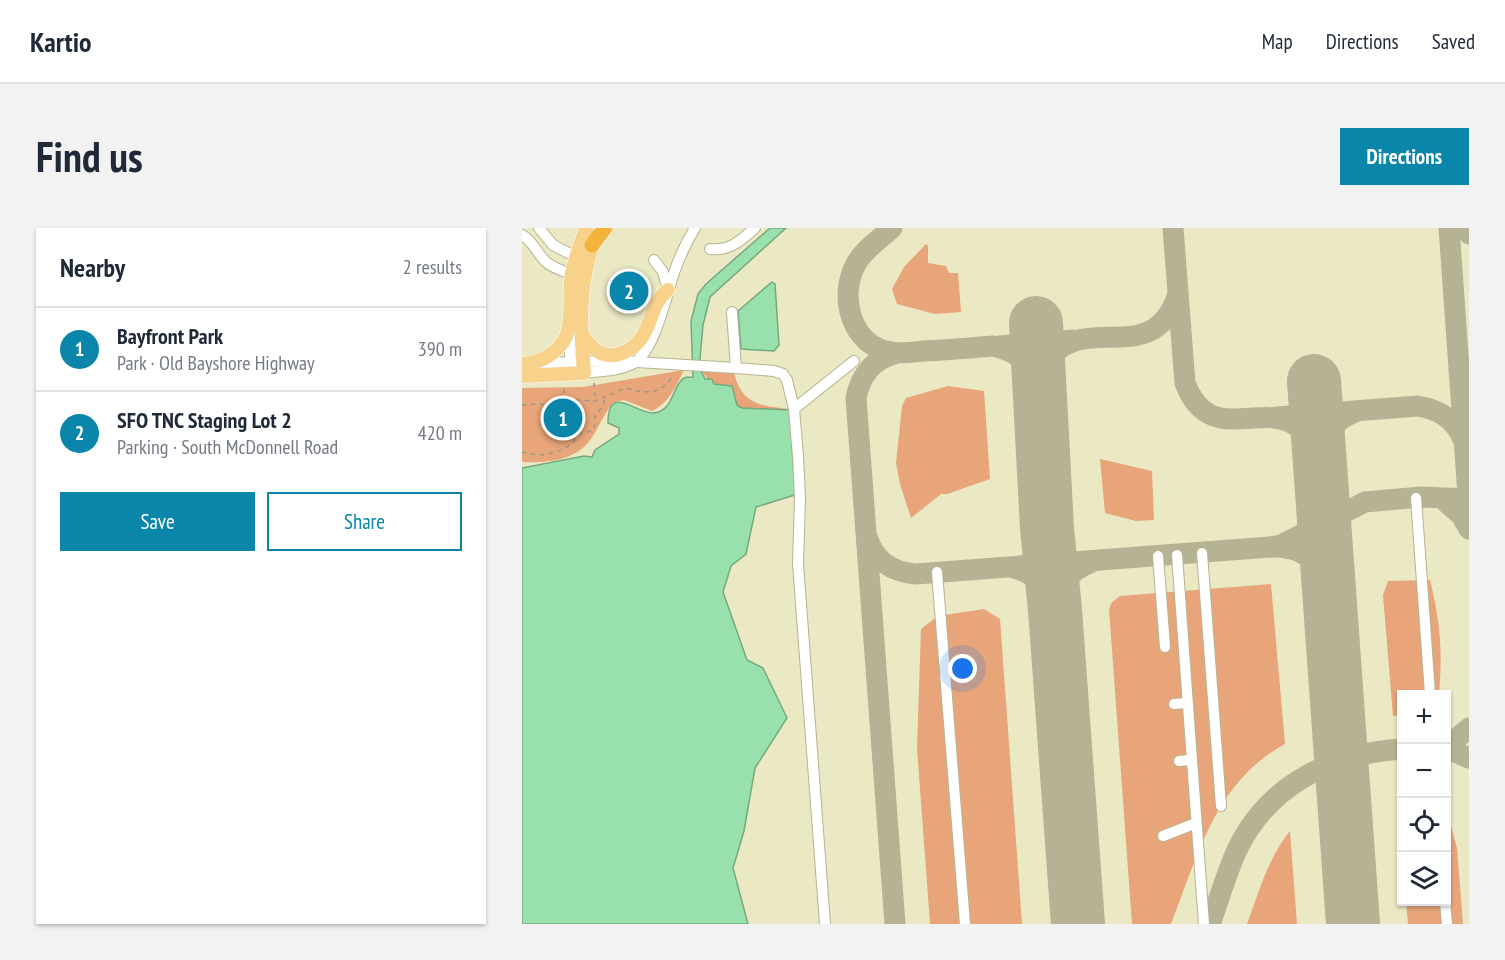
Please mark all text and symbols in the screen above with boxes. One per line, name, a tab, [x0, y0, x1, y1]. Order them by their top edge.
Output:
text: Kartio	[30, 23, 92, 60]
text: Map	[1262, 28, 1293, 55]
text: Directions	[1326, 28, 1399, 55]
text: Saved	[1432, 28, 1475, 55]
button: Directions	[1340, 128, 1469, 185]
text: Find us	[36, 129, 143, 184]
text: Nearby	[60, 251, 125, 284]
text: 2 results	[403, 254, 462, 280]
pin: 2	[610, 268, 648, 314]
text: Bayfront Park	[117, 322, 223, 350]
text: 1	[75, 336, 84, 362]
text: 390 m	[418, 336, 462, 362]
text: Park · Old Bayshore Highway	[117, 350, 314, 376]
pin: 1	[544, 396, 582, 441]
text: SFO TNC Staging Lot 2	[117, 406, 292, 434]
text: 2	[75, 420, 84, 446]
text: 420 m	[418, 420, 462, 446]
text: Parking · South McDonnell Road	[117, 434, 338, 460]
button: Save	[60, 492, 255, 551]
button: Share	[267, 492, 462, 551]
your location	[948, 654, 977, 683]
map controls	[1397, 690, 1451, 906]
button: +	[1397, 690, 1451, 744]
button: −	[1397, 744, 1451, 798]
button: locate	[1397, 798, 1451, 852]
button: layers	[1397, 852, 1451, 906]

